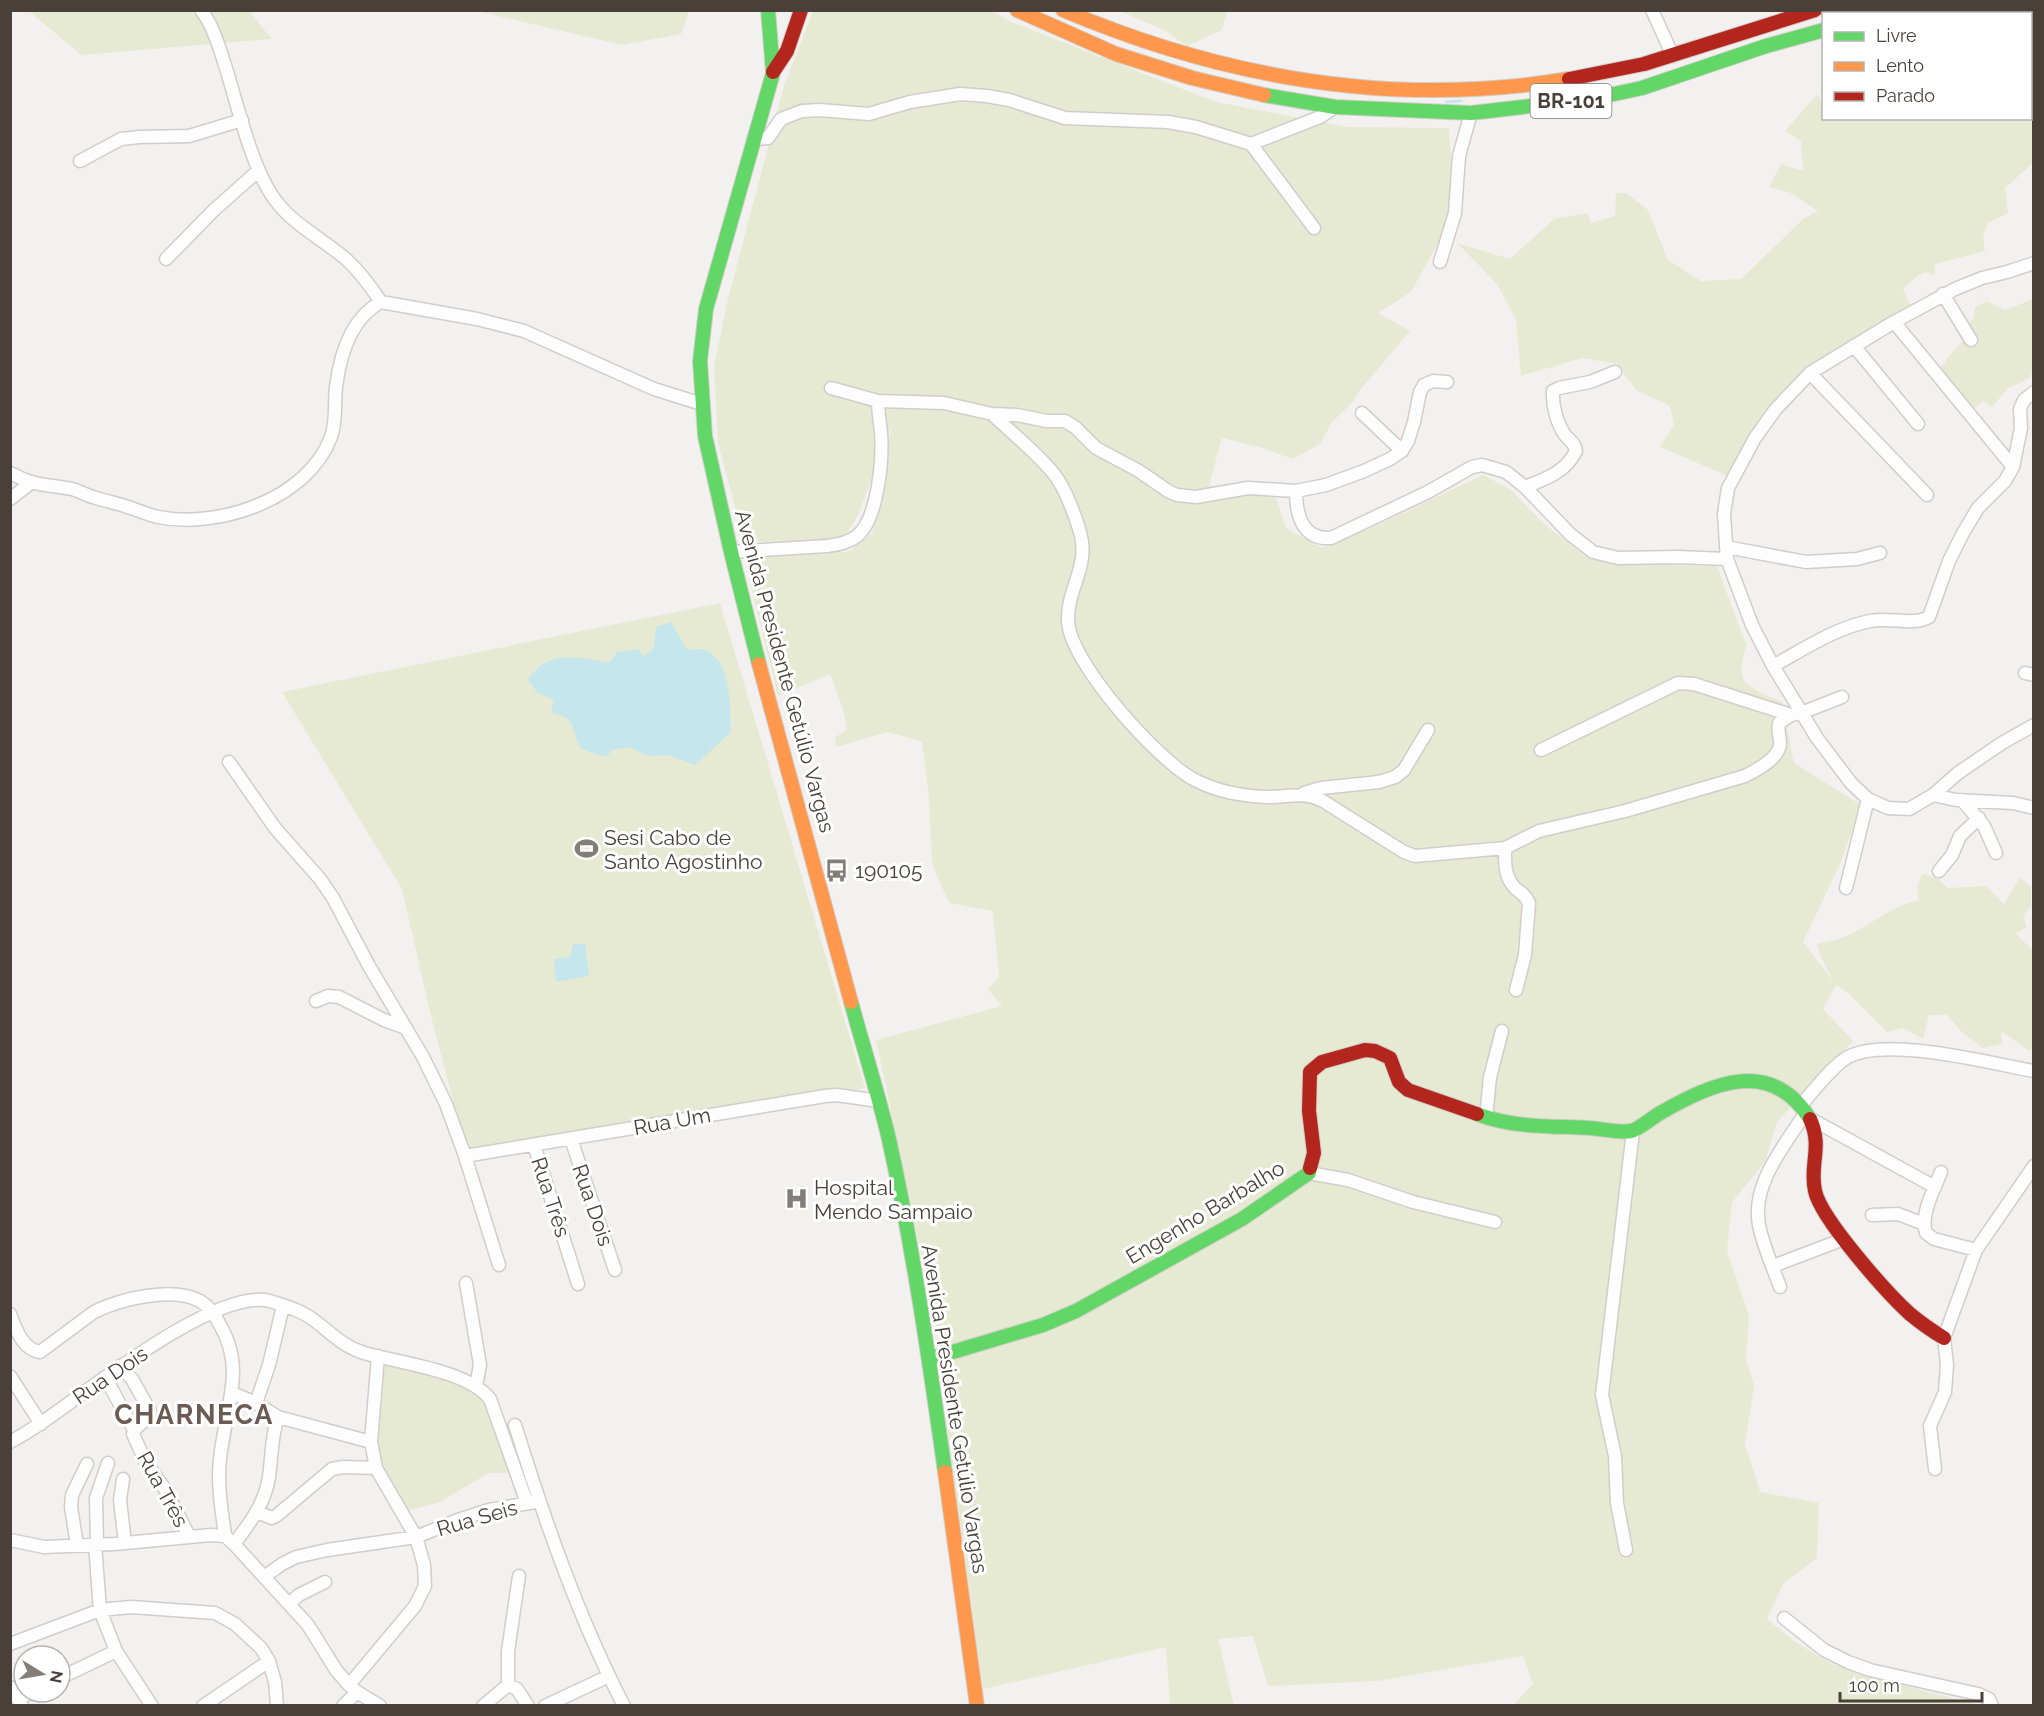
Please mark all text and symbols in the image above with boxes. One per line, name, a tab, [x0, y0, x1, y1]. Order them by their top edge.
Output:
legend	[1822, 12, 2032, 120]
text: Livre	[1876, 25, 1917, 46]
text: Lento	[1876, 55, 1924, 76]
road number: BR-101	[1530, 84, 1612, 118]
text: Parado	[1876, 85, 1935, 106]
street label: Avenida Presidente Getúlio Vargas	[730, 507, 840, 835]
place label: Sesi Cabo de Santo Agostinho	[604, 825, 762, 874]
sports icon: Sesi Cabo de Santo Agostinho	[573, 836, 599, 862]
bus stop icon: 190105	[824, 857, 850, 883]
place label: 190105	[855, 858, 922, 883]
street label: Rua Um	[631, 1102, 713, 1140]
street label: Rua Três	[526, 1154, 576, 1240]
street label: Engenho Barbalho	[1121, 1155, 1289, 1269]
street label: Rua Dois	[567, 1161, 619, 1249]
place label: Hospital Mendo Sampaio	[814, 1175, 973, 1224]
hospital icon: Hospital Mendo Sampaio	[783, 1186, 809, 1212]
street label: Avenida Presidente Getúlio Vargas	[917, 1243, 993, 1575]
street label: Rua Dois	[68, 1341, 152, 1409]
district label: CHARNECA	[114, 1399, 274, 1430]
street label: Rua Três	[132, 1447, 194, 1531]
street label: Rua Seis	[434, 1495, 520, 1541]
north arrow	[12, 1644, 72, 1704]
scale bar	[1840, 1665, 1982, 1703]
text: N	[46, 1669, 67, 1685]
text: 100 m	[1849, 1675, 1900, 1696]

